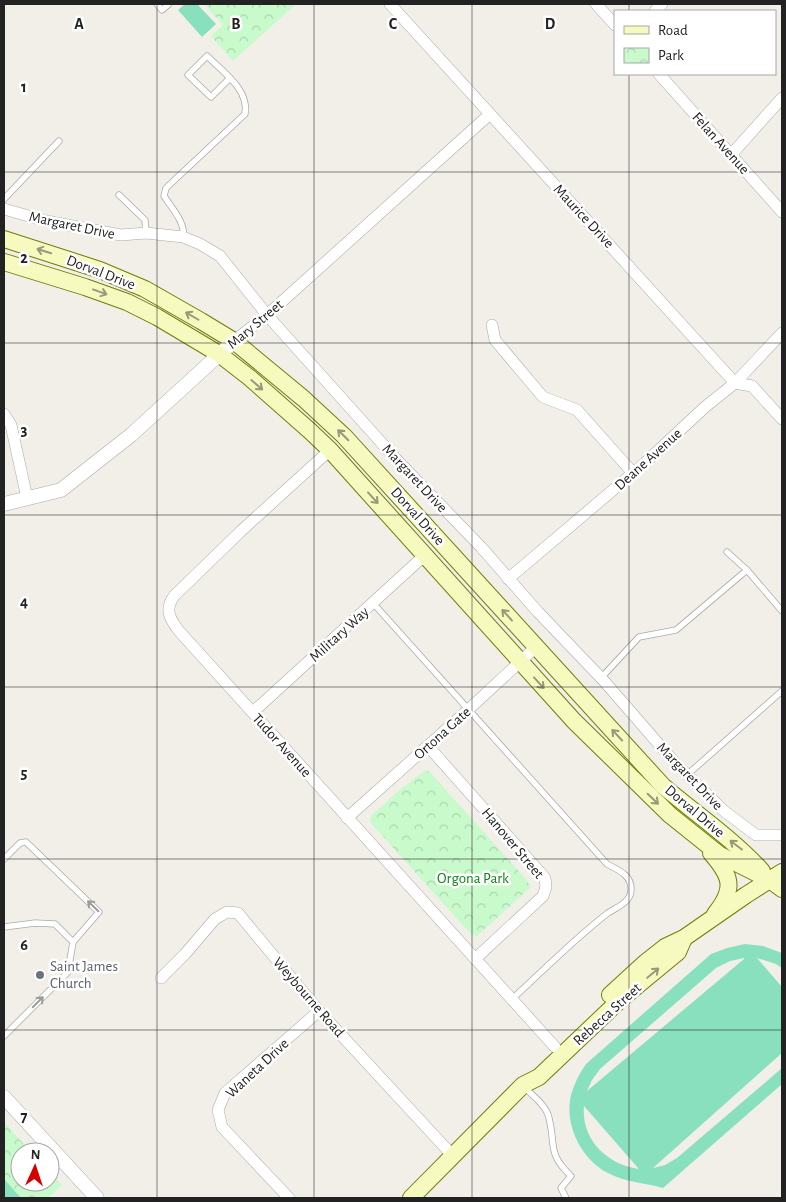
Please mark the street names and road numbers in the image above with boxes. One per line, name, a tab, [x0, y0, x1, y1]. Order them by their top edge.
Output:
street label: Felan Avenue	[689, 110, 752, 177]
street label: Maurice Drive	[551, 182, 617, 251]
street label: Margaret Drive	[28, 209, 116, 242]
street label: Dorval Drive	[64, 252, 137, 292]
street label: Mary Street	[225, 297, 286, 352]
street label: Deane Avenue	[612, 426, 685, 493]
street label: Margaret Drive	[379, 441, 450, 515]
street label: Dorval Drive	[388, 484, 447, 548]
street label: Military Way	[307, 604, 372, 665]
street label: Ortona Gate	[411, 704, 474, 763]
street label: Tudor Avenue	[249, 711, 314, 780]
street label: Margaret Drive	[654, 740, 725, 813]
street label: Dorval Drive	[662, 782, 727, 840]
street label: Hanover Street	[479, 805, 547, 882]
street label: Weybourne Road	[270, 955, 347, 1040]
street label: Rebecca Street	[571, 980, 644, 1049]
street label: Waneta Drive	[223, 1036, 292, 1101]

